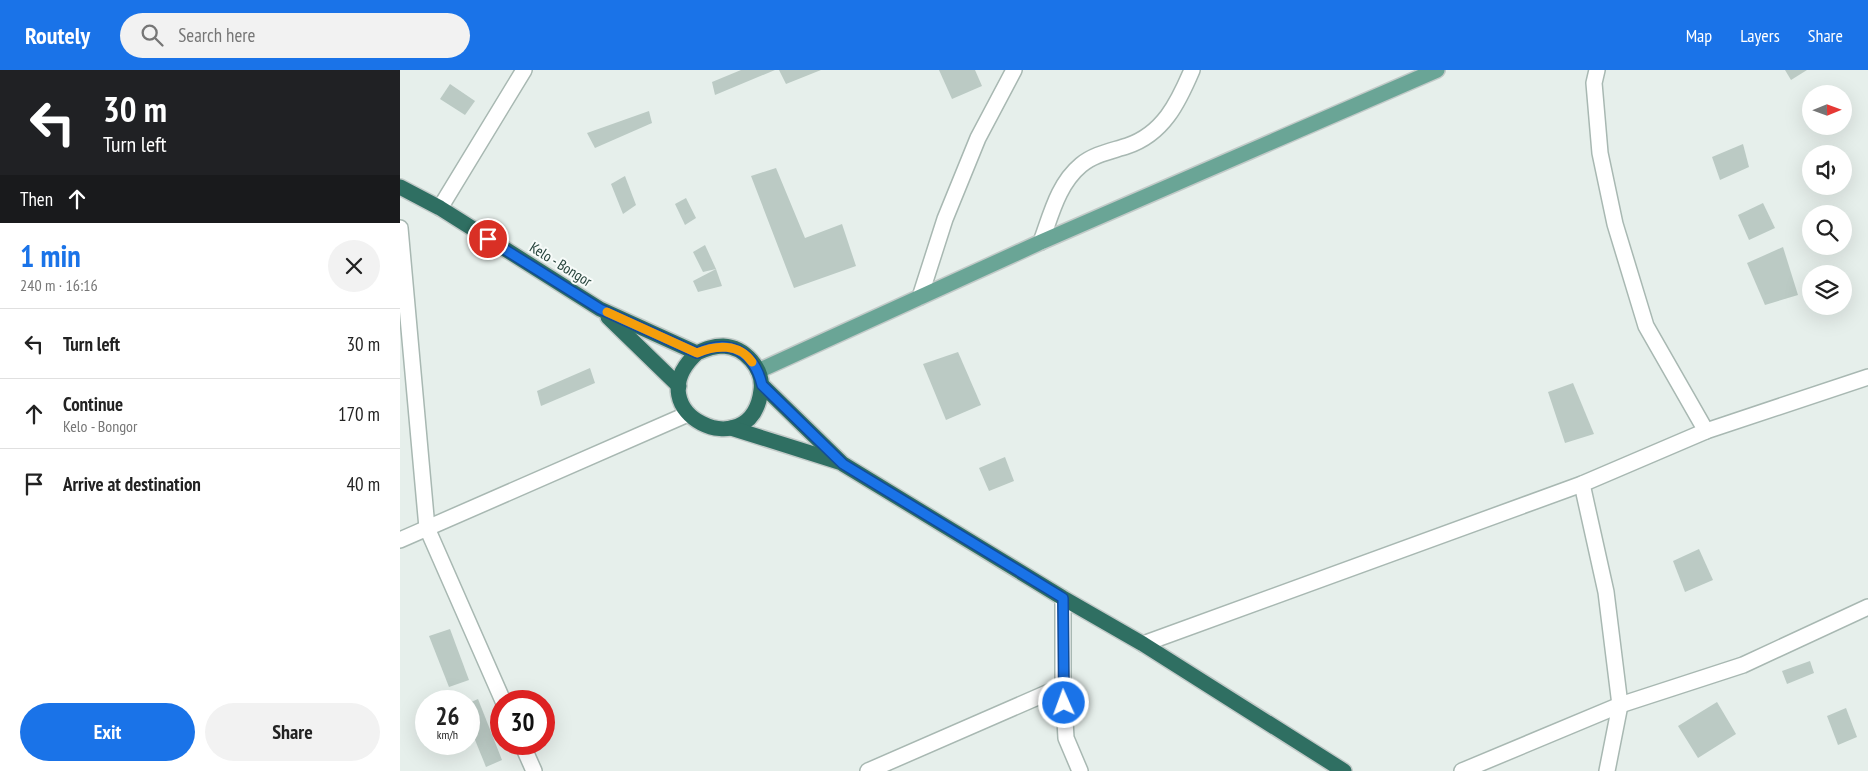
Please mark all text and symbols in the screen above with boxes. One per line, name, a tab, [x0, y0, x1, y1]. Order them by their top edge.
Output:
search box	[120, 13, 470, 58]
text: Routely	[25, 20, 90, 51]
icon: search	[138, 21, 166, 49]
text: Search here	[178, 23, 255, 47]
text: Map	[1686, 24, 1712, 47]
text: Layers	[1740, 24, 1780, 47]
text: Share	[1808, 24, 1843, 47]
north arrow	[1802, 85, 1852, 135]
map controls	[1802, 85, 1852, 315]
text: 30 m	[103, 86, 167, 132]
icon: left	[20, 90, 85, 155]
text: Turn left	[103, 130, 167, 158]
button: sound	[1802, 145, 1852, 195]
icon: ahead	[63, 185, 91, 213]
text: Then	[20, 187, 53, 211]
button: search	[1802, 205, 1852, 255]
pin	[467, 218, 509, 260]
icon: arrive	[474, 225, 502, 253]
text: 1 min	[20, 236, 81, 275]
street label: Kelo - Bongor	[526, 237, 596, 291]
button: close	[328, 240, 380, 292]
button: layers	[1802, 265, 1852, 315]
text: 240 m · 16:16	[20, 275, 98, 295]
icon: left	[20, 330, 48, 358]
text: Turn left	[63, 332, 120, 356]
text: 30 m	[347, 332, 380, 356]
text: Continue	[63, 392, 123, 416]
icon: ahead	[20, 400, 48, 428]
text: 170 m	[338, 402, 380, 426]
text: Kelo - Bongor	[63, 416, 137, 436]
icon: arrive	[20, 470, 48, 498]
text: Arrive at destination	[63, 472, 201, 496]
text: 40 m	[347, 472, 380, 496]
position arrow	[1037, 676, 1089, 728]
speed limit sign: 30	[490, 690, 555, 755]
text: 26	[436, 700, 459, 732]
button: Exit	[20, 703, 195, 761]
button: Share	[205, 703, 380, 761]
text: km/h	[437, 727, 458, 742]

